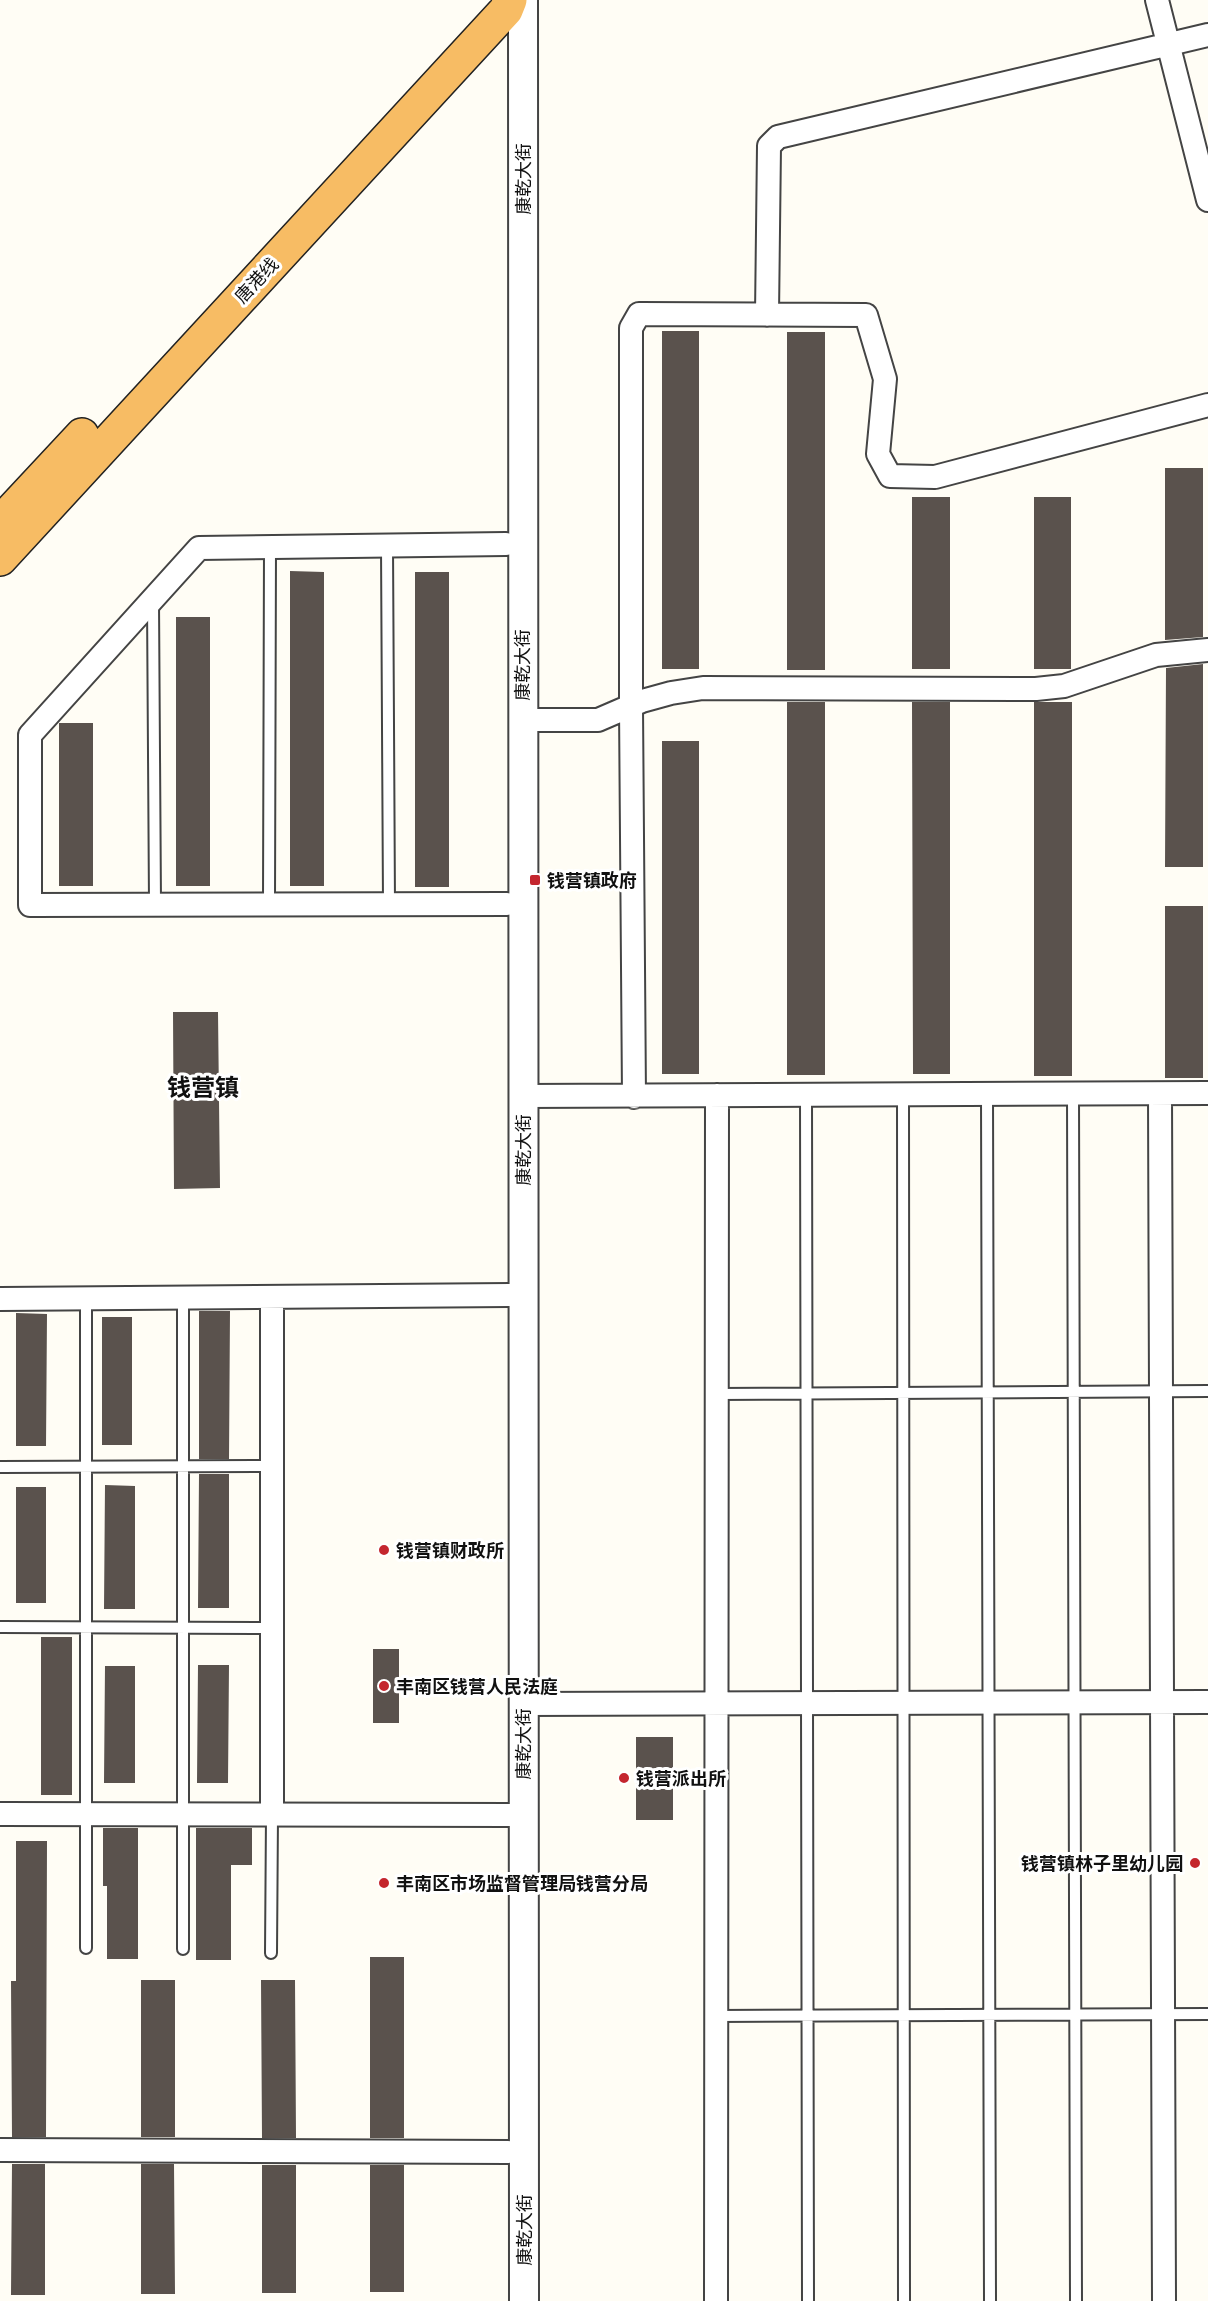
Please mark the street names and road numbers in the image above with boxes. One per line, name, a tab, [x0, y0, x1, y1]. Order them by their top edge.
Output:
street label: 康乾大街	[511, 143, 535, 215]
street label: 唐港线	[229, 252, 283, 308]
street label: 康乾大街	[510, 629, 534, 701]
street label: 康乾大街	[511, 1114, 535, 1186]
street label: 康乾大街	[511, 1708, 535, 1780]
street label: 康乾大街	[512, 2194, 536, 2266]

